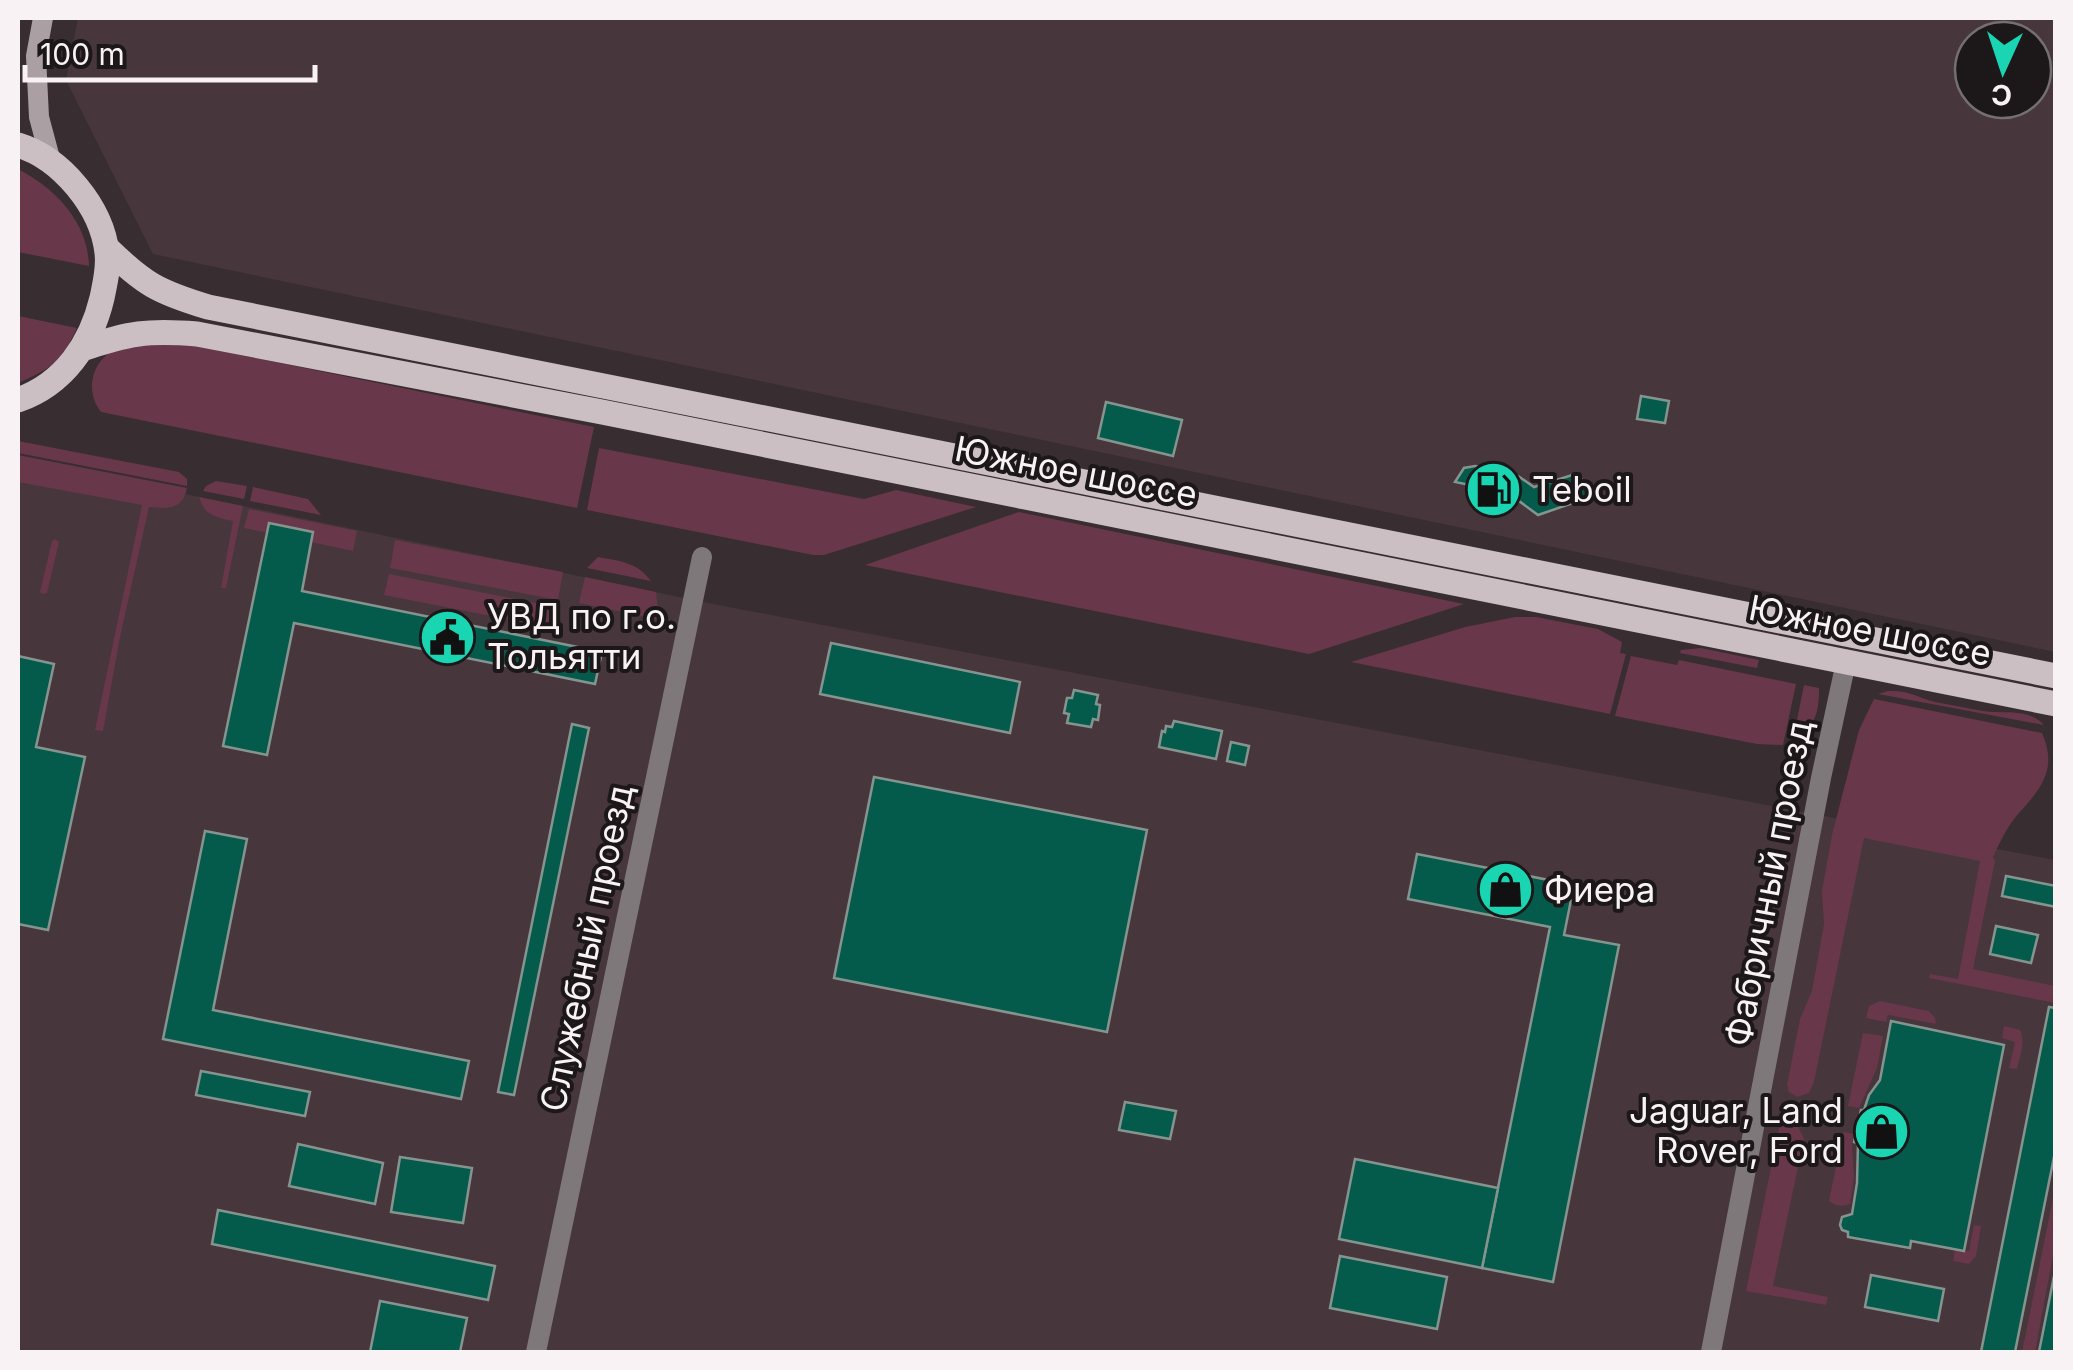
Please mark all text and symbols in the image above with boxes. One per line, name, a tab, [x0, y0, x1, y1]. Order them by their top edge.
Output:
scale bar	[25, 20, 315, 82]
north arrow	[1953, 20, 2053, 120]
text: 100 m	[40, 36, 125, 72]
text: С	[1990, 77, 2013, 112]
street label: Южное шоссе	[951, 427, 1201, 515]
fuel station icon: Teboil	[1463, 460, 1523, 520]
place label: Teboil	[1532, 468, 1632, 510]
street label: Южное шоссе	[1745, 586, 1995, 674]
place label: УВД по г.о. Тольятти	[487, 595, 676, 677]
public building icon: УВД по г.о. Тольятти	[418, 607, 478, 667]
street label: Фабричный проезд	[1716, 716, 1820, 1049]
street label: Служебный проезд	[531, 780, 641, 1115]
shop icon: Фиера	[1475, 860, 1535, 920]
place label: Фиера	[1544, 868, 1656, 910]
place label: Jaguar, Land Rover, Ford	[1629, 1089, 1843, 1171]
shop icon: Jaguar, Land Rover, Ford	[1852, 1101, 1912, 1161]

